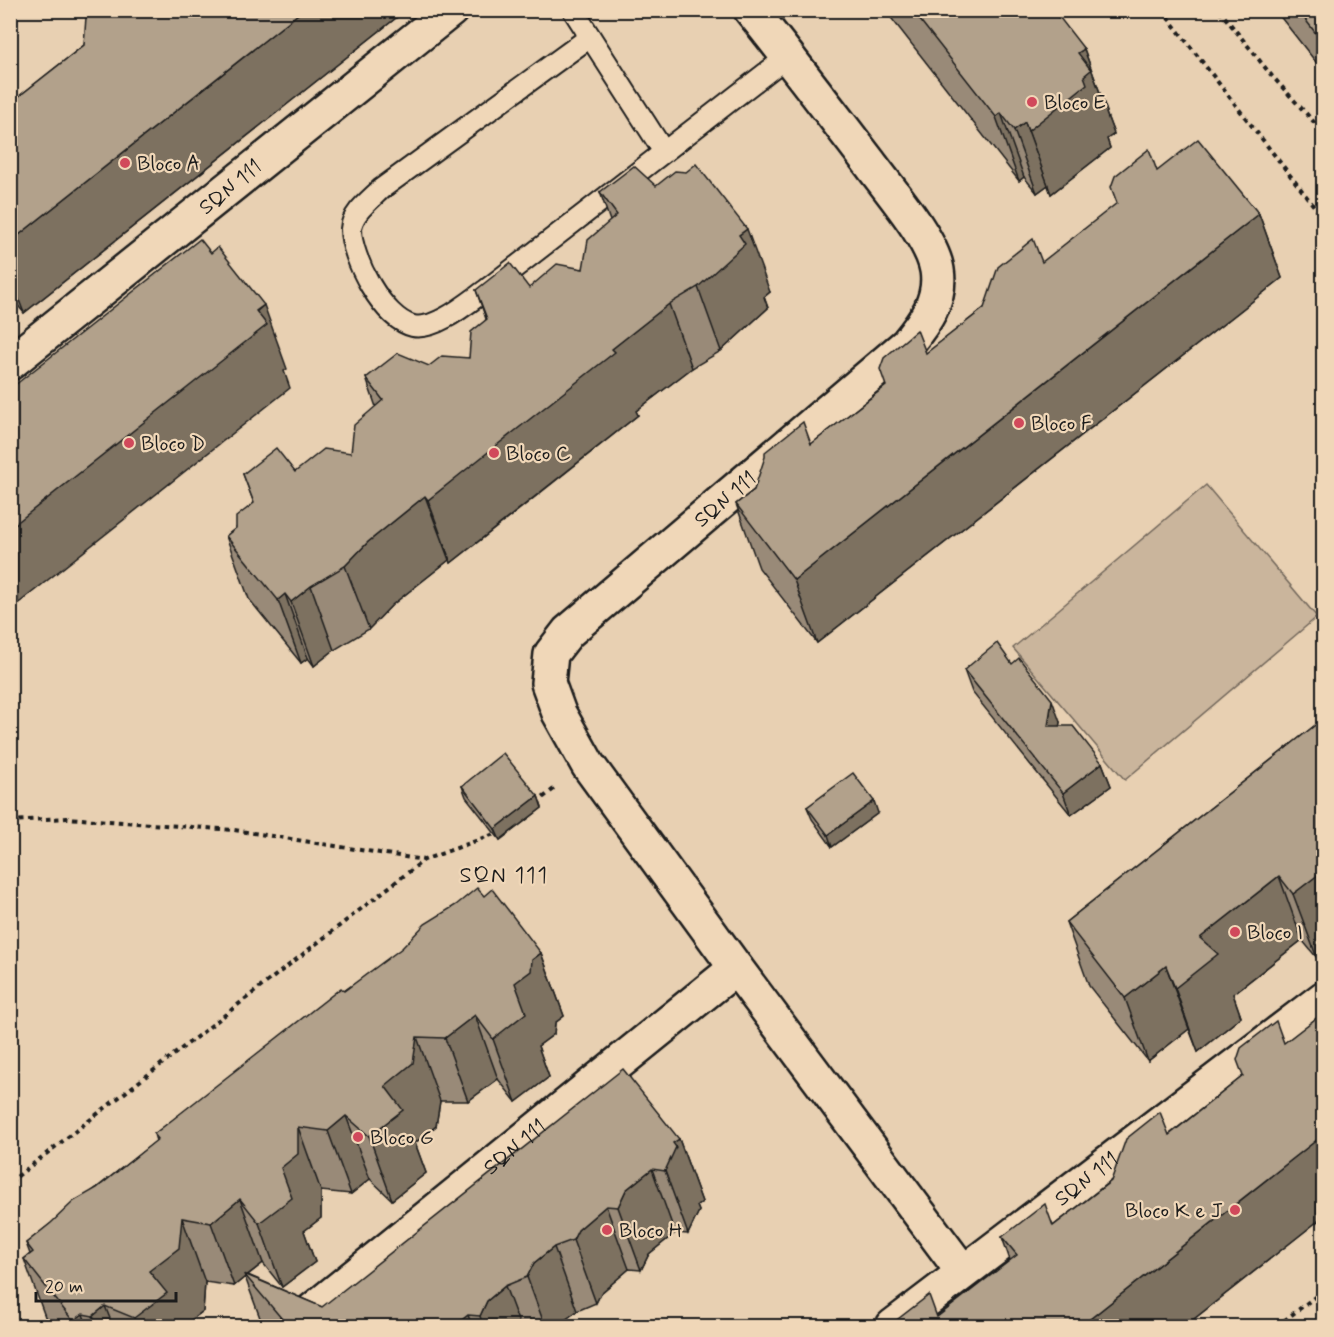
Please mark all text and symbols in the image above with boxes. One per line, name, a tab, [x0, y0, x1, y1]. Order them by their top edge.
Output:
place label: Bloco E	[1044, 89, 1106, 117]
marker: Bloco E	[1025, 95, 1039, 109]
place label: Bloco A	[137, 150, 201, 178]
street label: SQN 111	[193, 154, 268, 221]
marker: Bloco A	[118, 156, 132, 170]
place label: Bloco F	[1031, 410, 1092, 438]
marker: Bloco F	[1012, 416, 1026, 430]
place label: Bloco D	[141, 430, 205, 458]
marker: Bloco D	[122, 436, 136, 450]
place label: Bloco C	[506, 440, 571, 468]
marker: Bloco C	[487, 446, 501, 460]
street label: SQN 111	[688, 465, 763, 534]
district label: SQN 111	[459, 862, 549, 890]
place label: Bloco I	[1247, 919, 1303, 947]
marker: Bloco I	[1228, 925, 1242, 939]
street label: SQN 111	[478, 1114, 553, 1182]
place label: Bloco G	[370, 1124, 434, 1152]
marker: Bloco G	[351, 1130, 365, 1144]
street label: SQN 111	[1049, 1146, 1125, 1213]
place label: Bloco K e J	[1125, 1197, 1223, 1225]
marker: Bloco K e J	[1228, 1203, 1242, 1217]
place label: Bloco H	[619, 1217, 683, 1245]
marker: Bloco H	[600, 1223, 614, 1237]
scale bar	[36, 1265, 176, 1303]
text: 20 m	[45, 1275, 83, 1299]

